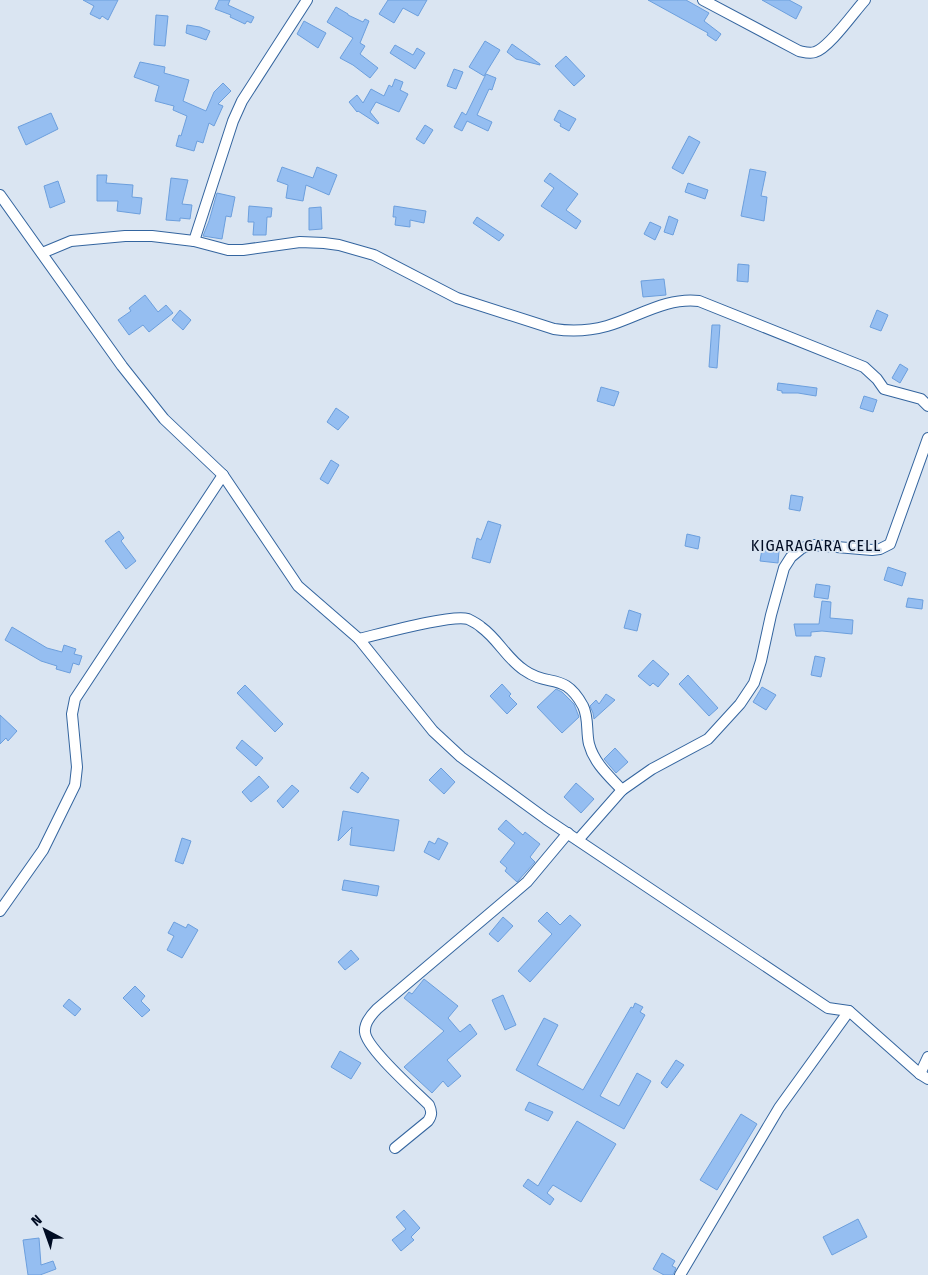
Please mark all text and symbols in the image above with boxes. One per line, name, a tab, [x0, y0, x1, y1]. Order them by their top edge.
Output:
district label: KIGARAGARA CELL	[751, 536, 881, 555]
north arrow	[20, 1205, 70, 1255]
text: N	[28, 1211, 46, 1230]

